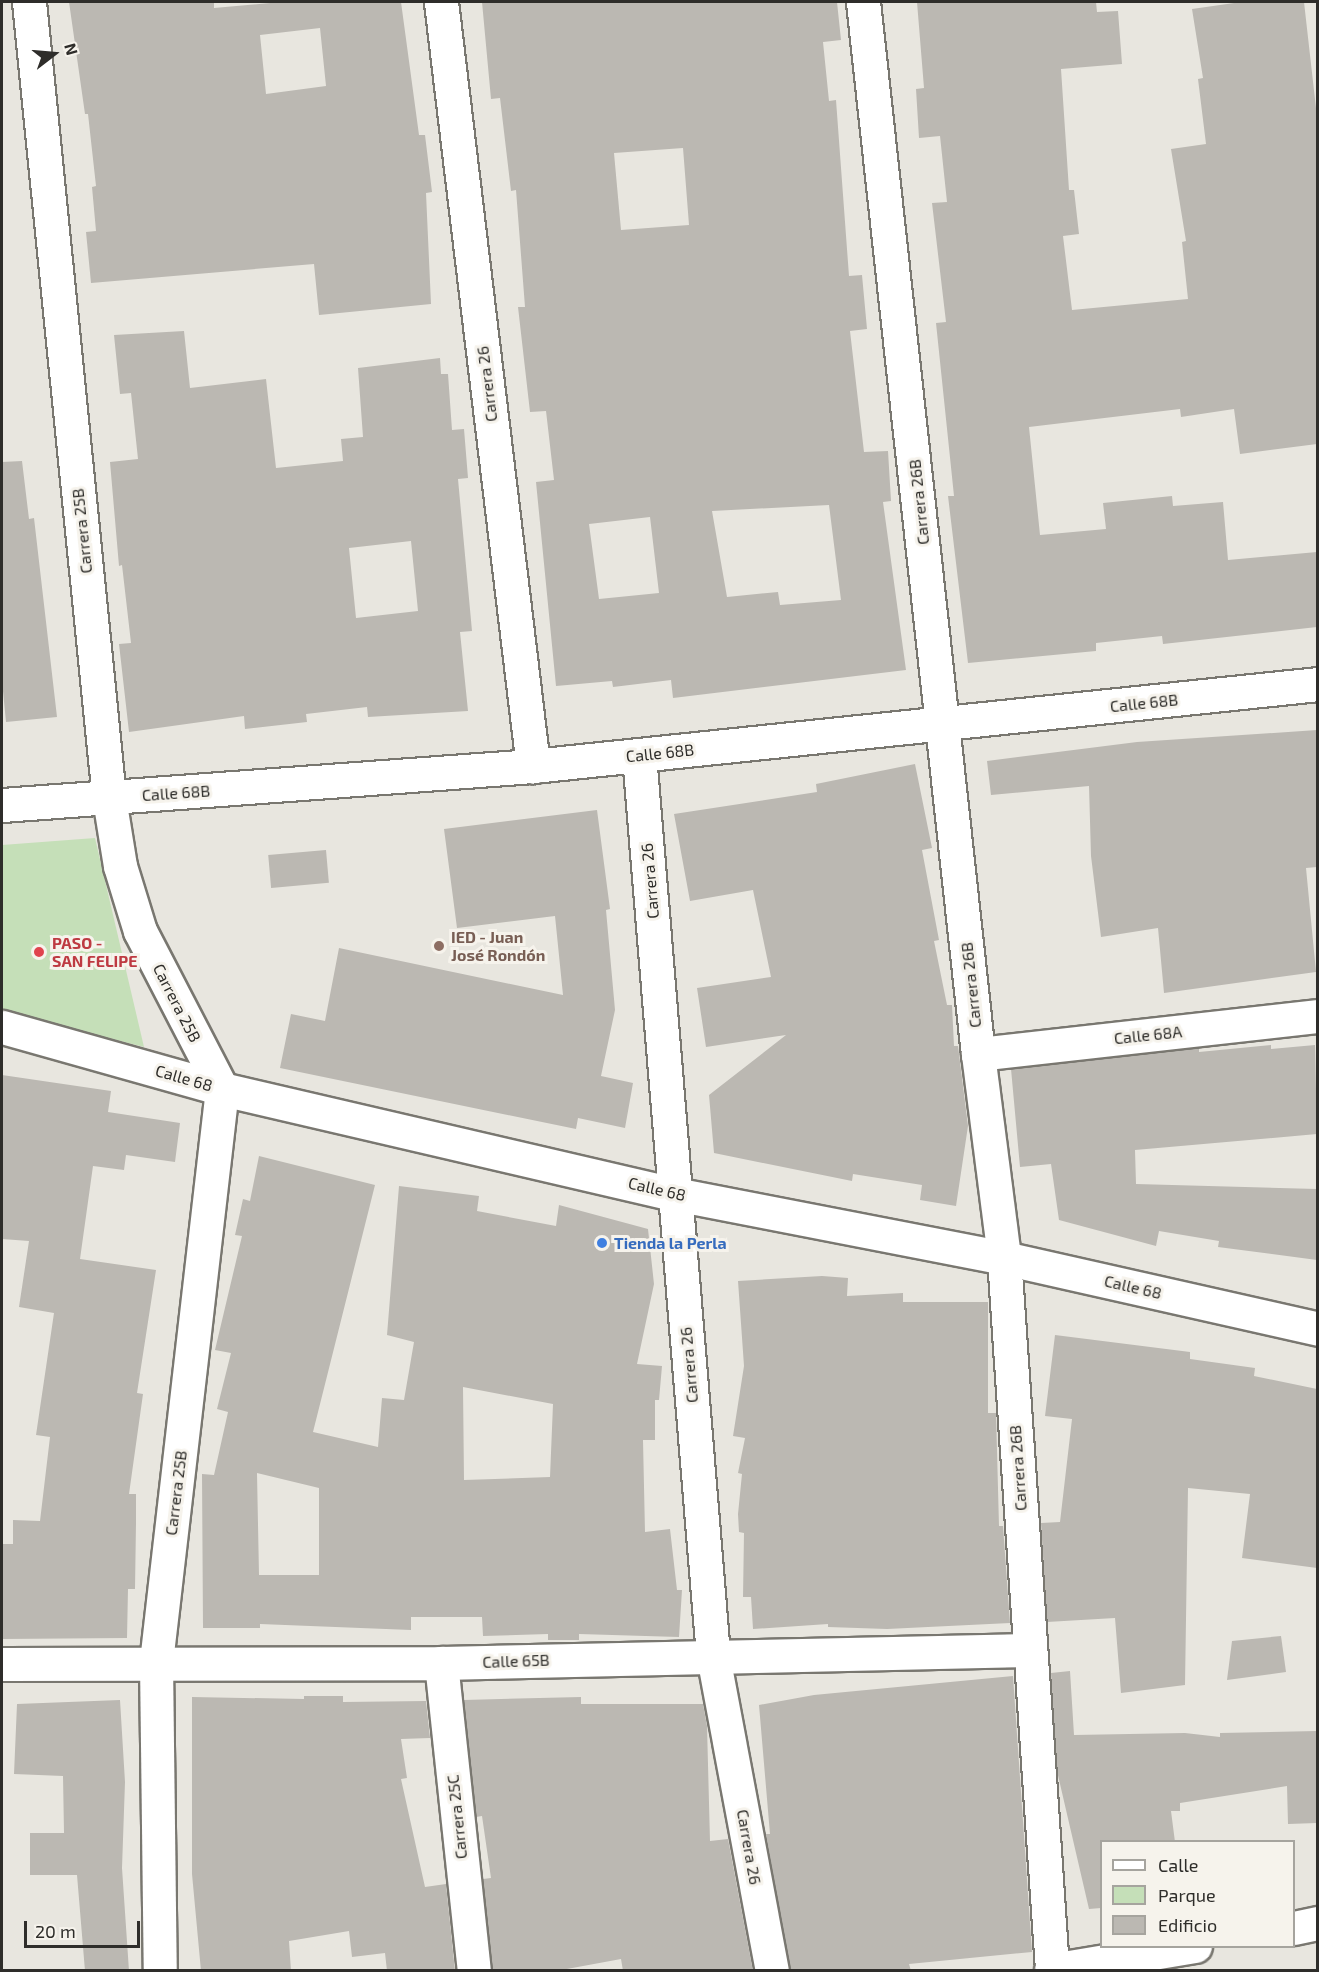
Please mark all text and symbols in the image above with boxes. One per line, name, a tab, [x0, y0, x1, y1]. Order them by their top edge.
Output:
north arrow	[24, 24, 84, 84]
text: N	[61, 41, 83, 57]
street label: Carrera 26	[473, 345, 501, 423]
street label: Carrera 26B	[905, 458, 933, 546]
street label: Carrera 25B	[68, 488, 96, 574]
street label: Calle 68B	[1109, 690, 1179, 716]
street label: Calle 68B	[625, 740, 695, 766]
street label: Calle 68B	[141, 781, 211, 805]
street label: Carrera 26	[637, 842, 663, 920]
place label: IED - Juan José Rondón	[451, 927, 545, 965]
place label: PASO - SAN FELIPE	[52, 933, 137, 971]
marker: IED - Juan José Rondón	[432, 939, 446, 953]
street label: Carrera 26B	[957, 941, 985, 1029]
marker: PASO - SAN FELIPE	[30, 943, 48, 961]
street label: Carrera 25B	[149, 961, 205, 1045]
street label: Calle 68A	[1113, 1022, 1183, 1048]
street label: Calle 68	[153, 1061, 215, 1095]
street label: Calle 68	[626, 1173, 688, 1205]
place label: Tienda la Perla	[614, 1233, 727, 1253]
marker: Tienda la Perla	[595, 1236, 609, 1250]
street label: Calle 68	[1102, 1271, 1164, 1303]
street label: Carrera 26	[676, 1326, 702, 1404]
street label: Carrera 26B	[1005, 1424, 1031, 1512]
street label: Carrera 25B	[161, 1449, 191, 1537]
street label: Calle 65B	[482, 1650, 550, 1672]
street label: Carrera 25C	[443, 1774, 471, 1860]
street label: Carrera 26	[733, 1808, 765, 1886]
legend	[1100, 1840, 1295, 1948]
text: Calle	[1158, 1854, 1199, 1876]
text: Parque	[1158, 1884, 1216, 1906]
scale bar	[27, 1909, 142, 1947]
text: Edificio	[1158, 1914, 1217, 1936]
text: 20 m	[35, 1920, 76, 1942]

